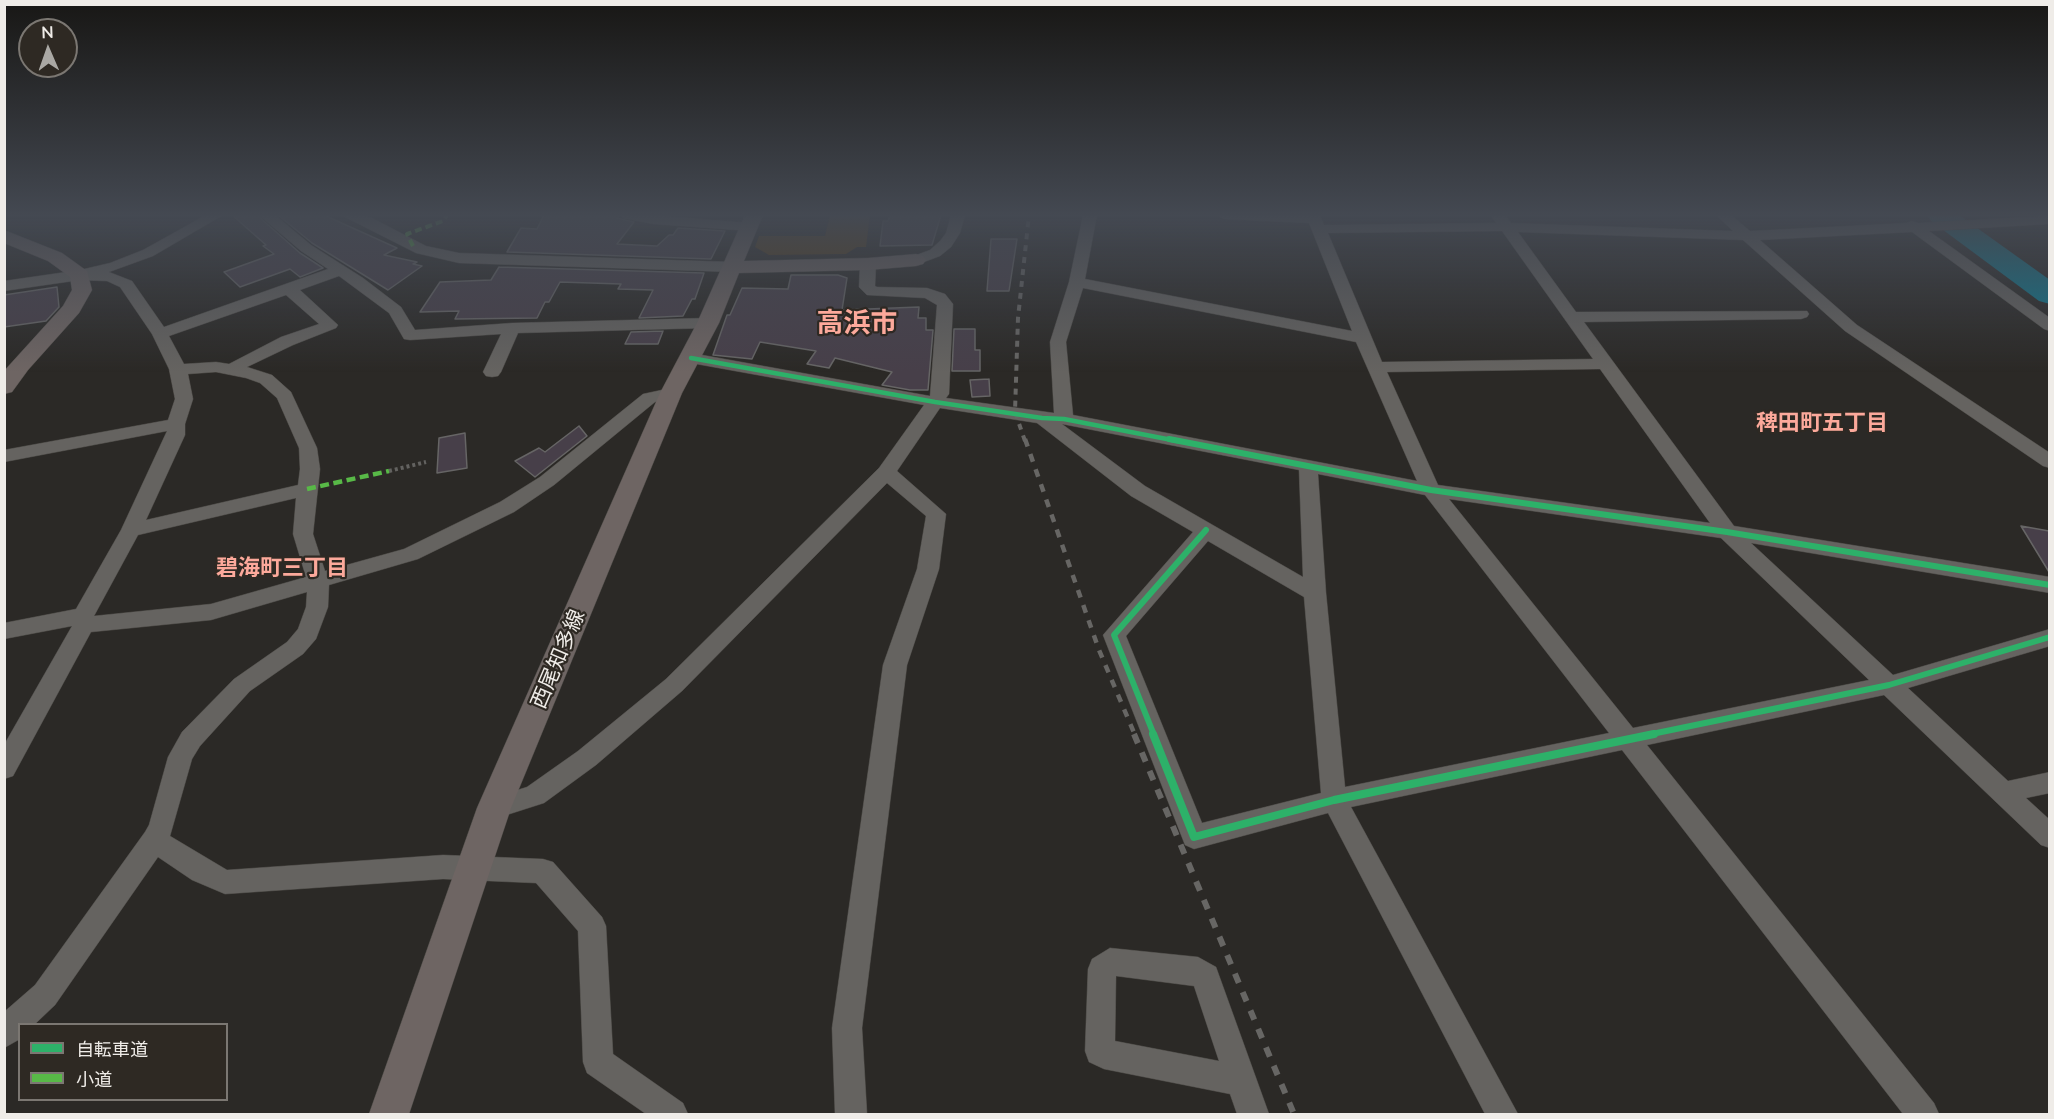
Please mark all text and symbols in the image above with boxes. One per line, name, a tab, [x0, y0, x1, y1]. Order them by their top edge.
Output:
north arrow	[18, 18, 78, 78]
text: N	[41, 22, 54, 41]
district label: 高浜市	[817, 307, 897, 339]
district label: 稗田町五丁目	[1756, 410, 1888, 436]
district label: 碧海町三丁目	[216, 555, 348, 581]
street label: 西尾知多線	[526, 606, 590, 712]
legend	[18, 1023, 228, 1101]
text: 自転車道	[76, 1038, 148, 1060]
text: 小道	[76, 1068, 112, 1090]

